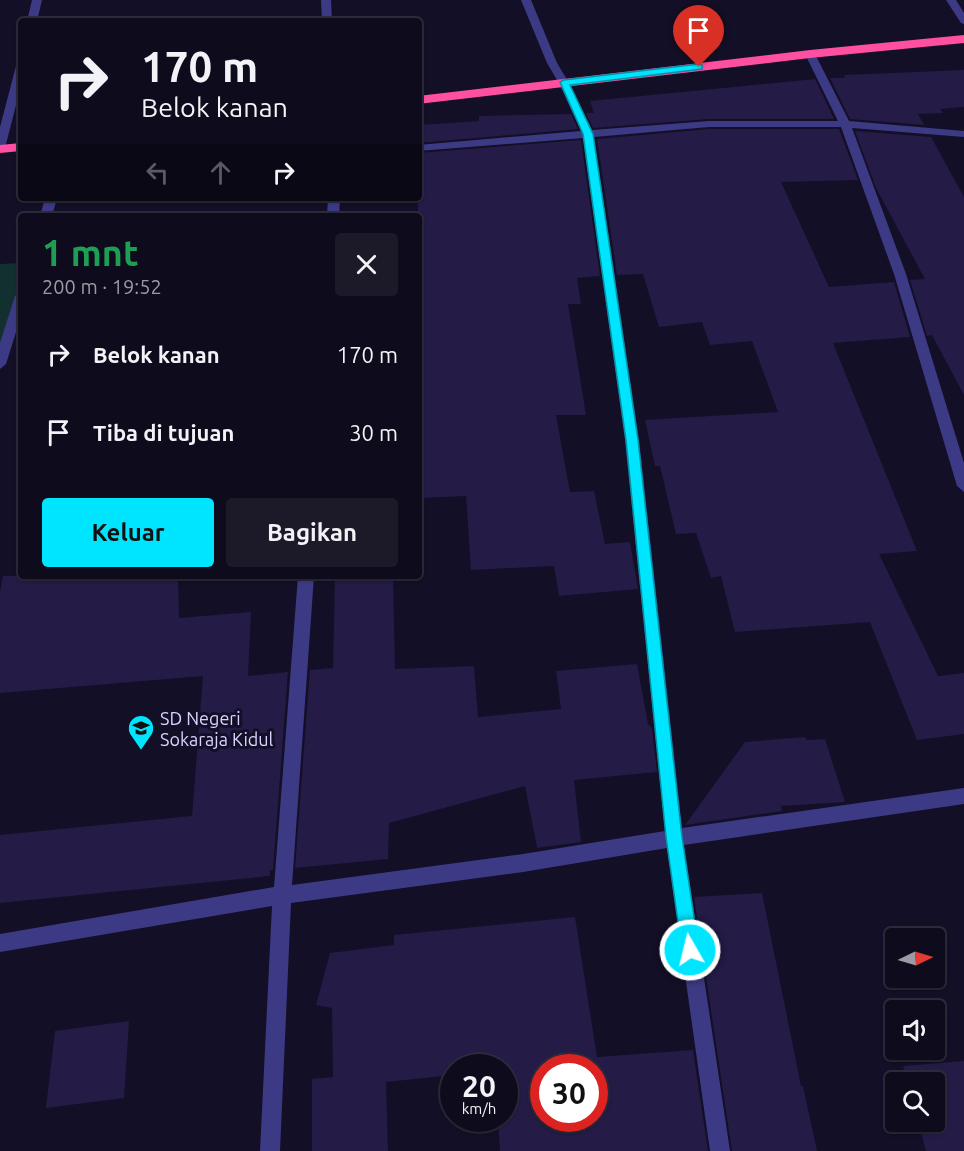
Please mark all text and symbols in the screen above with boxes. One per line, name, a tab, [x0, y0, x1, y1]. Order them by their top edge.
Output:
pin	[673, 5, 724, 67]
icon: arrive	[682, 14, 715, 47]
icon: right	[42, 42, 120, 120]
text: 170 m	[141, 43, 258, 90]
text: Belok kanan	[141, 92, 288, 122]
icon: left	[141, 156, 174, 189]
icon: ahead	[204, 156, 237, 189]
icon: right	[267, 156, 300, 189]
text: 1 mnt	[42, 232, 138, 273]
button: close	[335, 233, 398, 296]
text: 200 m · 19:52	[42, 275, 162, 298]
icon: right	[42, 338, 75, 371]
text: Belok kanan	[93, 342, 220, 367]
text: 170 m	[337, 342, 398, 367]
icon: arrive	[42, 416, 75, 449]
text: Tiba di tujuan	[93, 420, 234, 445]
text: 30 m	[349, 420, 398, 445]
button: Keluar	[42, 498, 214, 567]
button: Bagikan	[226, 498, 398, 567]
place label: SD Negeri Sokaraja Kidul	[160, 708, 274, 749]
school or university icon: SD Negeri Sokaraja Kidul	[126, 713, 156, 751]
position arrow	[658, 918, 722, 982]
north arrow	[885, 928, 945, 988]
map controls	[885, 928, 945, 1132]
button: sound	[885, 1000, 945, 1060]
speed limit sign: 30	[530, 1054, 608, 1132]
text: 20	[462, 1069, 496, 1103]
button: search	[885, 1072, 945, 1132]
text: km/h	[462, 1100, 496, 1117]

